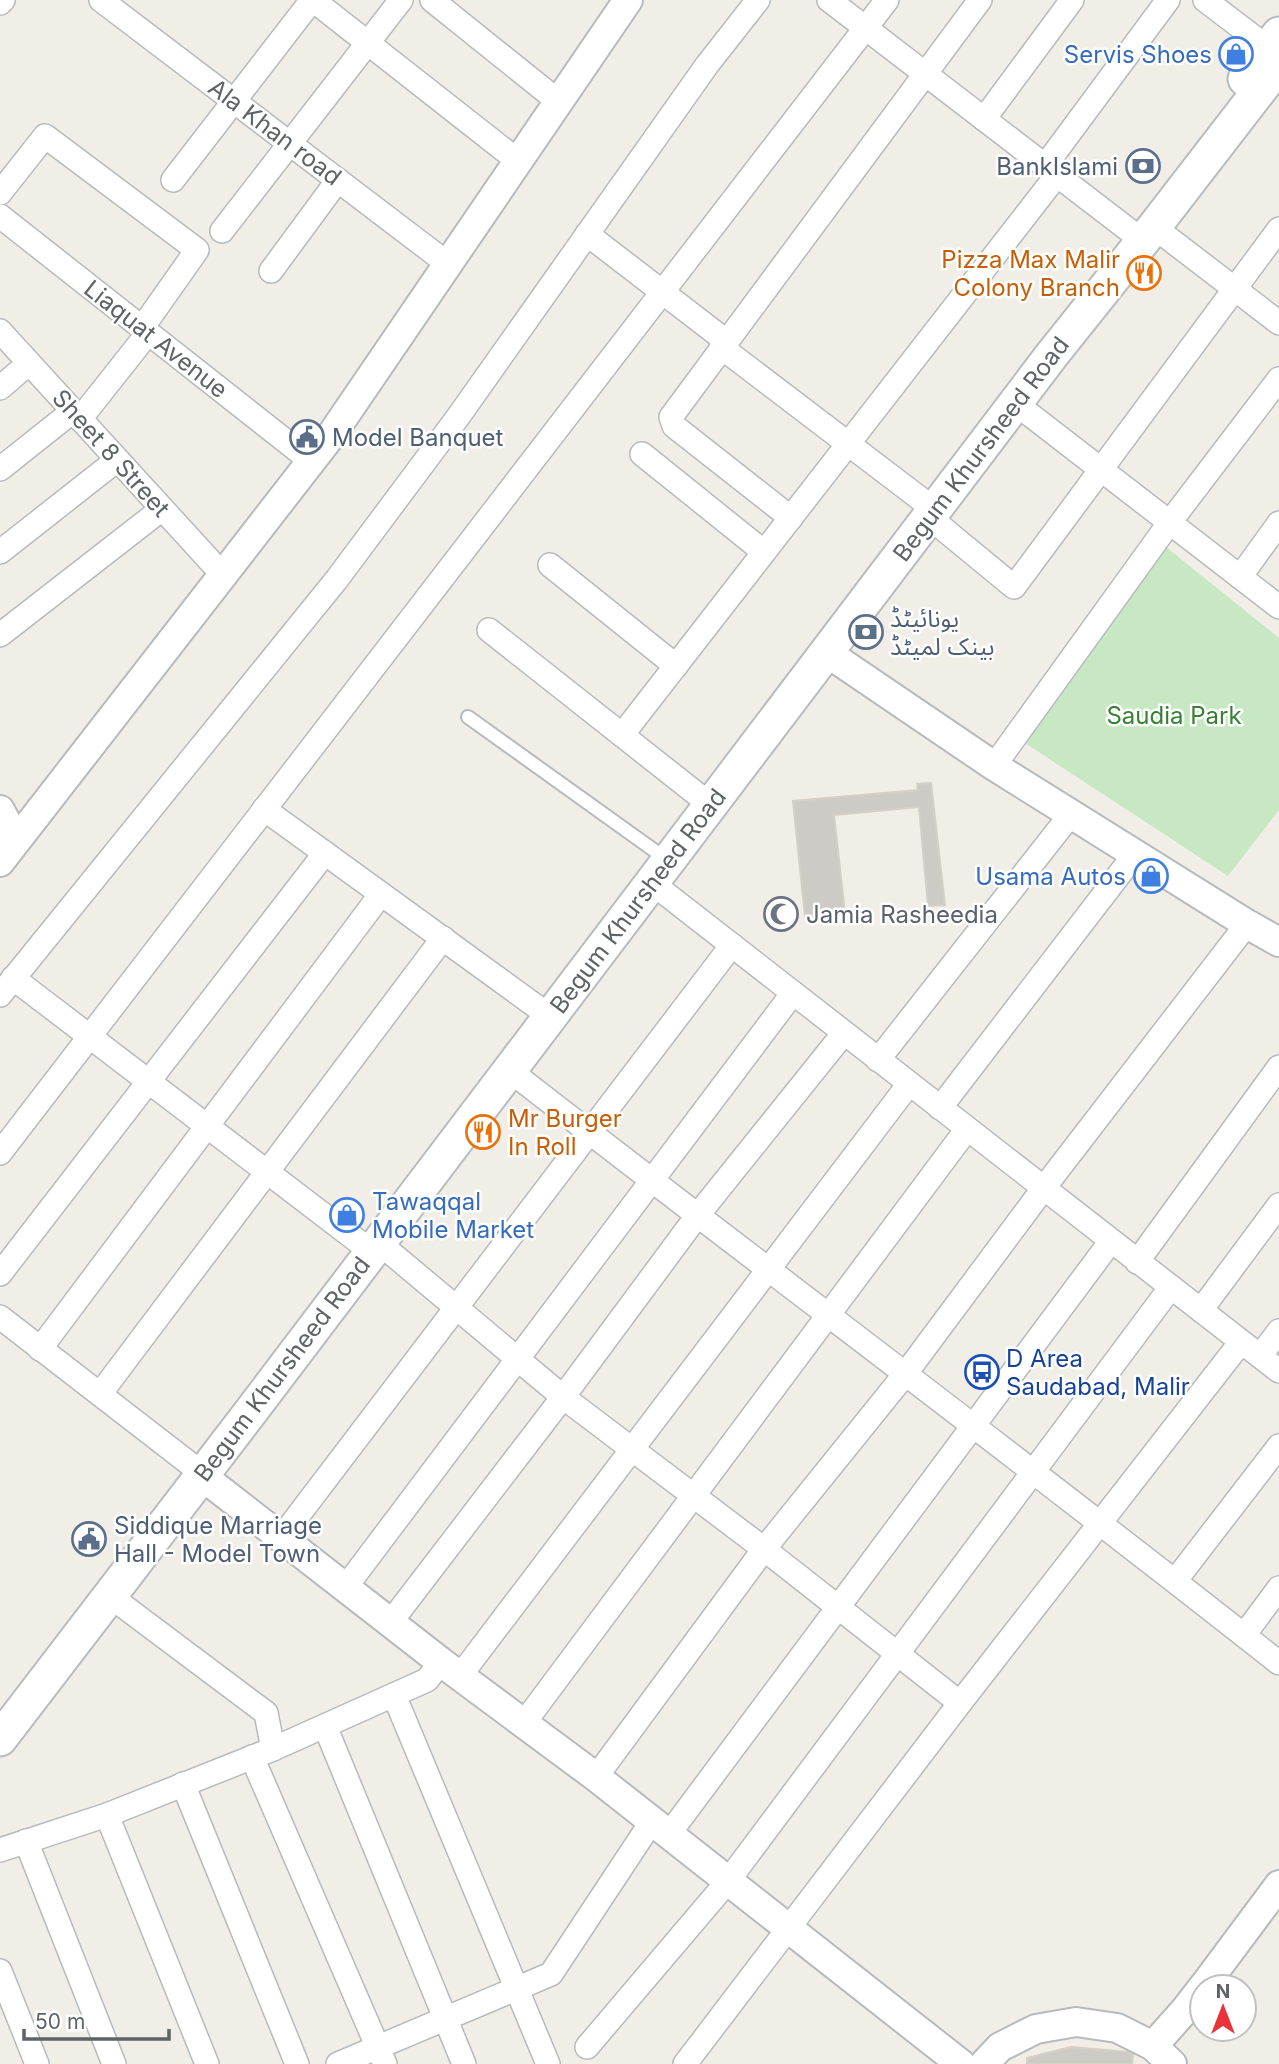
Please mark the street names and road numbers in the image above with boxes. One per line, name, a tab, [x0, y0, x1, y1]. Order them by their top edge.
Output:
street label: Ala Khan road	[203, 73, 347, 191]
street label: Liaquat Avenue	[78, 274, 234, 404]
street label: Begum Khursheed Road	[887, 331, 1075, 567]
street label: Sheet 8 Street	[46, 383, 176, 523]
street label: Begum Khursheed Road	[544, 783, 732, 1019]
street label: Begum Khursheed Road	[188, 1251, 376, 1487]

